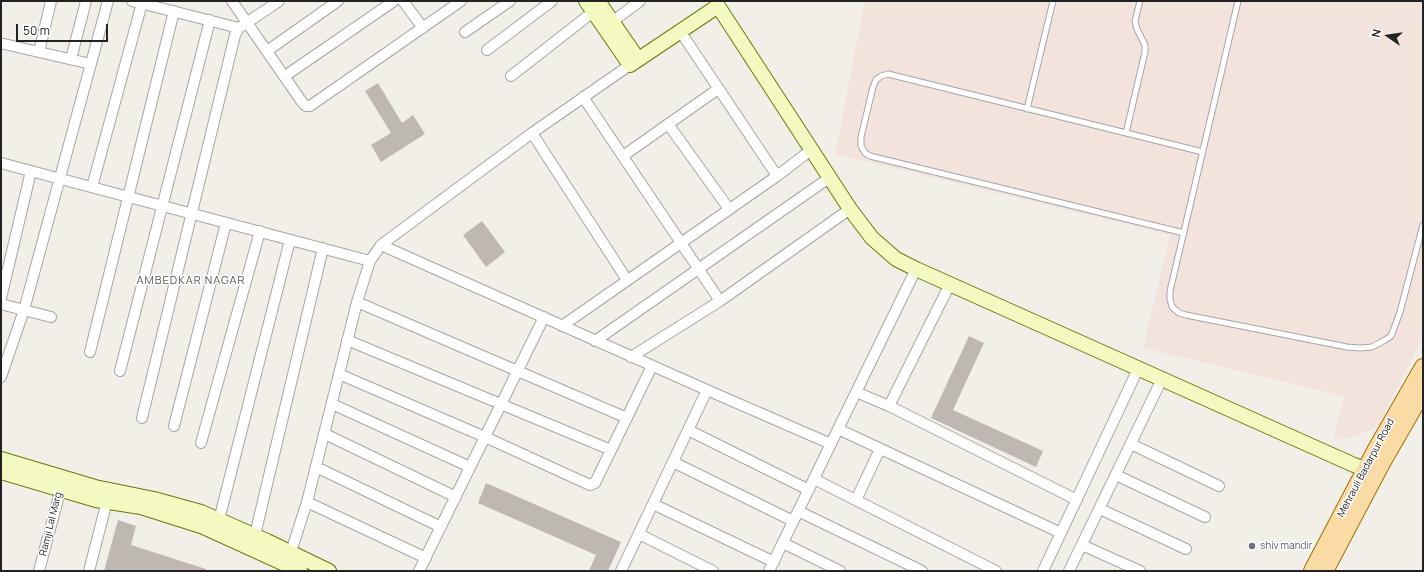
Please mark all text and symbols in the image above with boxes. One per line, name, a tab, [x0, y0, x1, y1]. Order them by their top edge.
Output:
scale bar	[18, 16, 110, 42]
north arrow	[1368, 16, 1408, 56]
text: 50 m	[23, 22, 50, 39]
text: N	[1368, 28, 1384, 39]
district label: AMBEDKAR NAGAR	[137, 274, 245, 288]
street label: Mehrauli Badarpur Road	[1335, 417, 1397, 519]
street label: Ramji Lal Marg	[37, 491, 65, 557]
place label: shiv mandir	[1260, 540, 1312, 552]
marker: shiv mandir	[1247, 541, 1257, 551]

